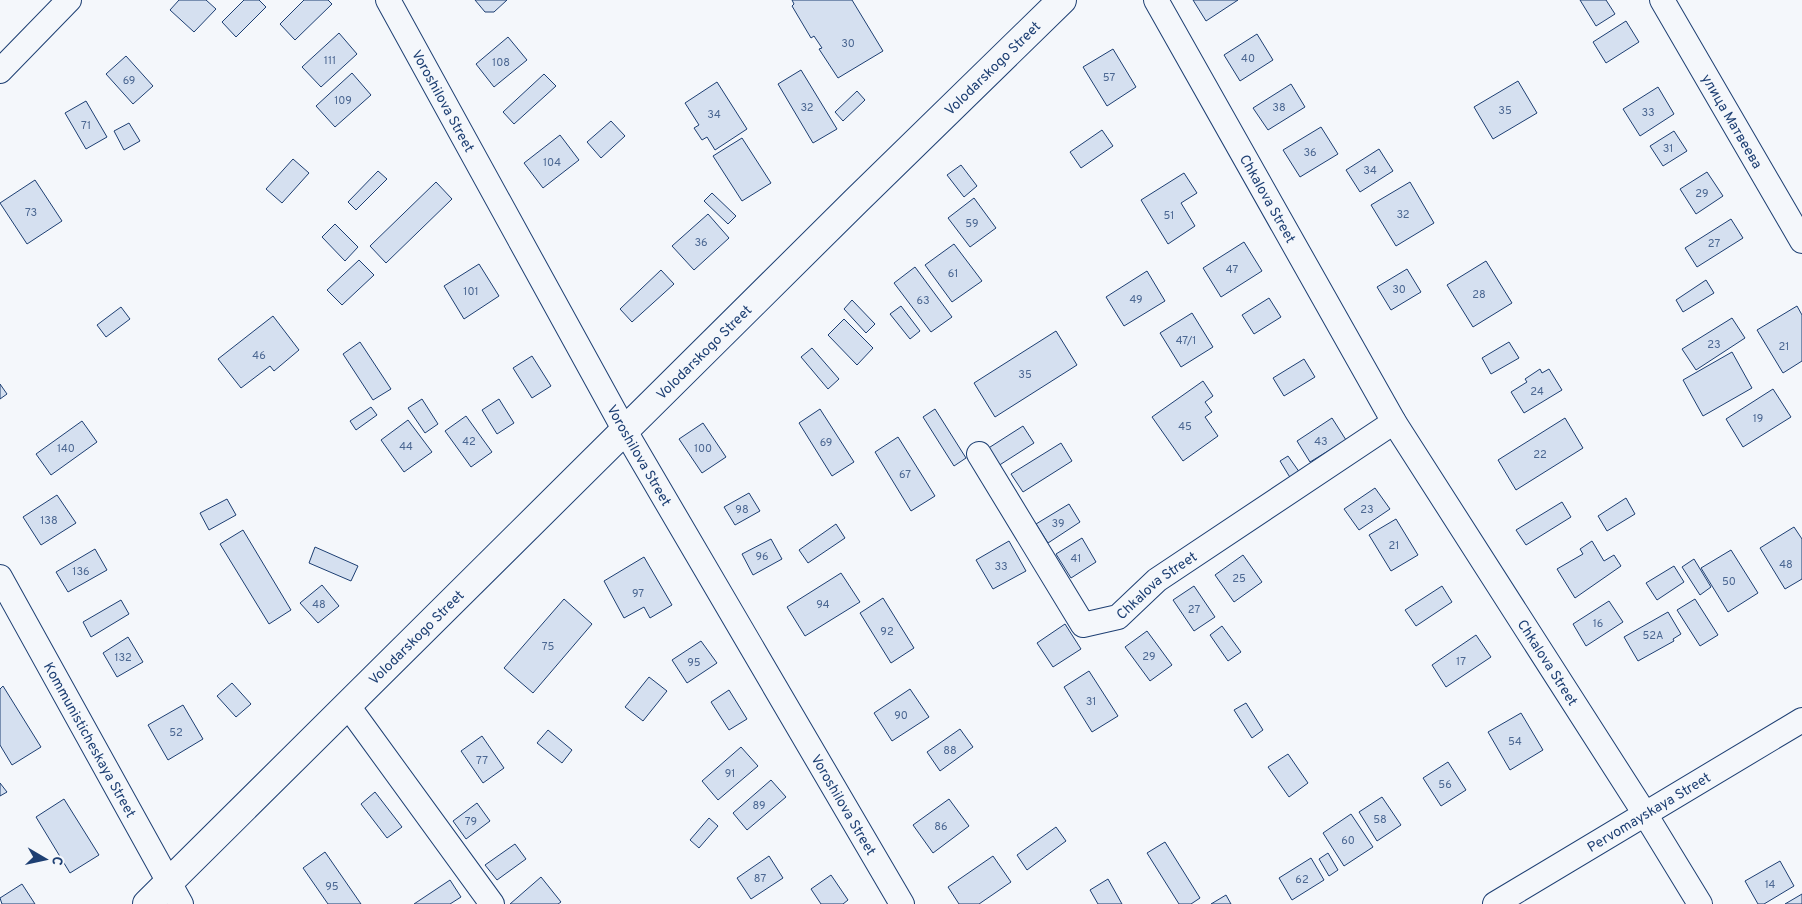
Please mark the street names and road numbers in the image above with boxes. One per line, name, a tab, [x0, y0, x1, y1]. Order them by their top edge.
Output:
street label: Volodarskogo Street	[942, 18, 1045, 120]
street label: Voroshilova Street	[407, 47, 477, 156]
street label: улица Матвеева	[1697, 71, 1765, 172]
street label: Chkalova Street	[1235, 152, 1298, 247]
street label: Volodarskogo Street	[654, 302, 756, 404]
street label: Voroshilova Street	[602, 402, 674, 510]
street label: Chkalova Street	[1114, 549, 1201, 624]
street label: Volodarskogo Street	[366, 587, 468, 689]
street label: Chkalova Street	[1513, 617, 1581, 710]
street label: Kommunisticheskaya Street	[39, 660, 139, 821]
street label: Voroshilova Street	[806, 752, 879, 859]
street label: Pervomayskaya Street	[1585, 770, 1714, 857]

